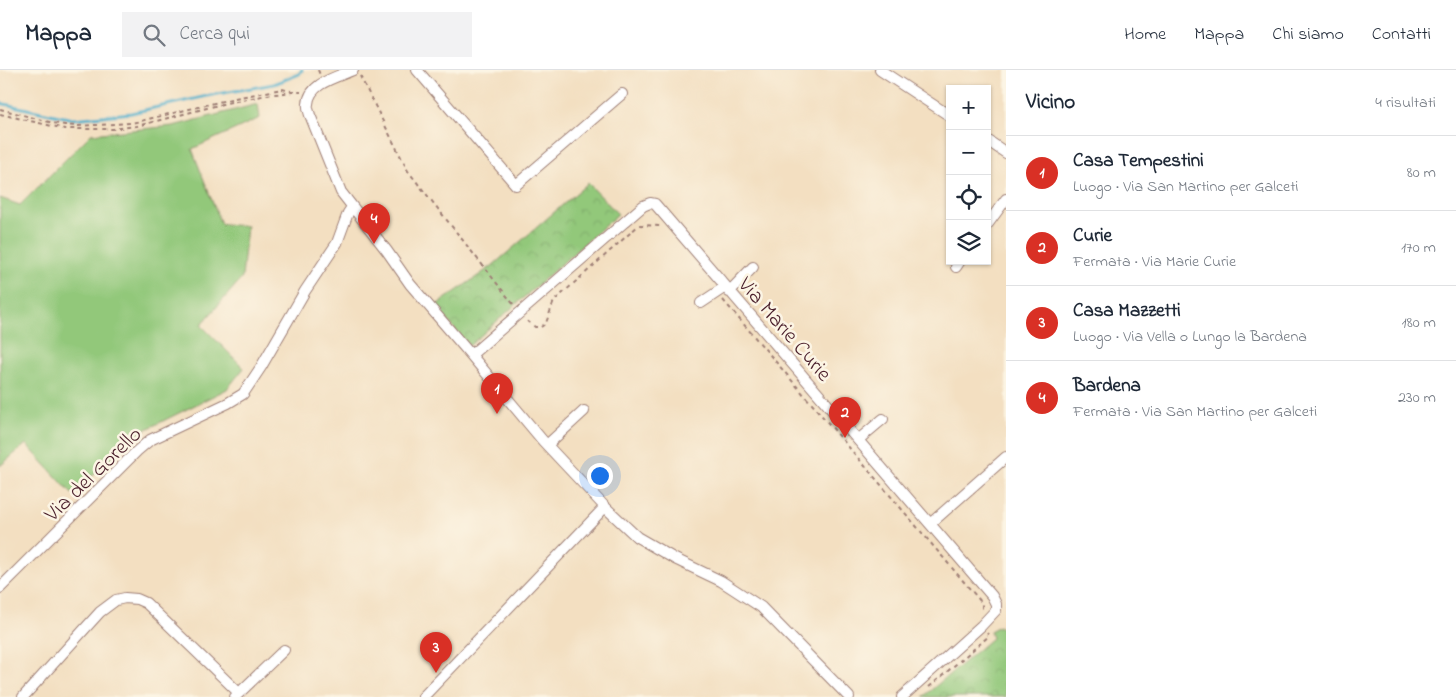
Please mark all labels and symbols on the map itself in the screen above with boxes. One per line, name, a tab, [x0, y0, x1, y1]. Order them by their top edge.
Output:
pin: 4	[358, 203, 390, 244]
street label: Via Marie Curie	[729, 270, 838, 389]
pin: 1	[481, 373, 513, 414]
pin: 2	[829, 397, 861, 438]
street label: Via del Gorello	[37, 420, 150, 531]
your location	[587, 463, 613, 489]
pin: 3	[420, 632, 452, 673]

